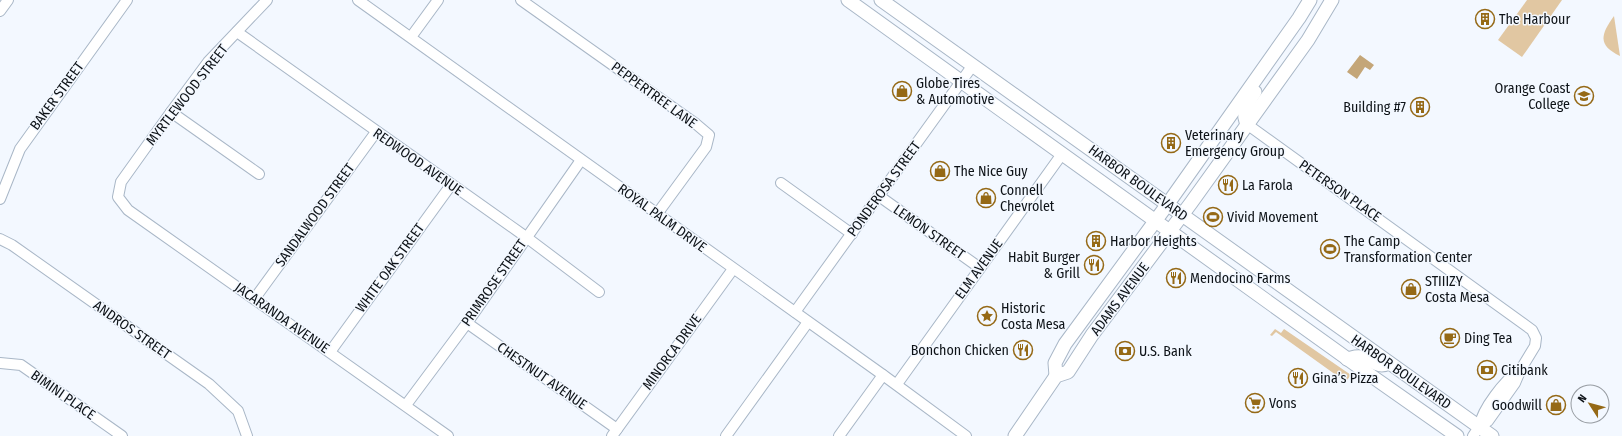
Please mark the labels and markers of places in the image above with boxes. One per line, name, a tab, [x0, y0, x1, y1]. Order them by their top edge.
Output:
building icon: The Harbour	[1474, 8, 1496, 30]
place label: The Harbour	[1499, 11, 1570, 28]
place label: Globe Tires & Automotive	[916, 75, 994, 108]
shop icon: Globe Tires & Automotive	[891, 80, 913, 102]
place label: Orange Coast College	[1495, 80, 1570, 113]
school or university icon: Orange Coast College	[1573, 85, 1595, 107]
building icon: Building #7	[1409, 96, 1431, 118]
place label: Building #7	[1343, 99, 1406, 116]
place label: Veterinary Emergency Group	[1185, 127, 1285, 160]
building icon: Veterinary Emergency Group	[1160, 132, 1182, 154]
shop icon: The Nice Guy	[929, 160, 951, 182]
place label: The Nice Guy	[954, 163, 1028, 180]
restaurant icon: La Farola	[1217, 174, 1239, 196]
place label: La Farola	[1242, 177, 1293, 194]
place label: Connell Chevrolet	[1000, 182, 1055, 215]
shop icon: Connell Chevrolet	[975, 187, 997, 209]
sports icon: Vivid Movement	[1202, 206, 1224, 228]
place label: Vivid Movement	[1227, 209, 1319, 226]
building icon: Harbor Heights	[1085, 230, 1107, 252]
place label: Harbor Heights	[1110, 233, 1197, 250]
place label: The Camp Transformation Center	[1344, 233, 1472, 266]
sports icon: The Camp Transformation Center	[1319, 238, 1341, 260]
place label: Habit Burger & Grill	[1008, 249, 1080, 282]
restaurant icon: Habit Burger & Grill	[1083, 254, 1105, 276]
restaurant icon: Mendocino Farms	[1165, 267, 1187, 289]
place label: Mendocino Farms	[1190, 270, 1290, 287]
place label: STIIIZY Costa Mesa	[1425, 273, 1490, 306]
shop icon: STIIIZY Costa Mesa	[1400, 278, 1422, 300]
place label: Historic Costa Mesa	[1001, 300, 1066, 333]
place icon: Historic Costa Mesa	[976, 305, 998, 327]
cafe icon: Ding Tea	[1439, 327, 1461, 349]
place label: Ding Tea	[1464, 330, 1512, 347]
restaurant icon: Bonchon Chicken	[1012, 339, 1034, 361]
bank icon: U.S. Bank	[1114, 340, 1136, 362]
place label: Bonchon Chicken	[911, 342, 1009, 359]
place label: U.S. Bank	[1139, 343, 1192, 360]
bank icon: Citibank	[1476, 359, 1498, 381]
place label: Citibank	[1501, 362, 1548, 379]
restaurant icon: Gina’s Pizza	[1287, 367, 1309, 389]
place label: Gina’s Pizza	[1312, 370, 1378, 387]
supermarket icon: Vons	[1244, 392, 1266, 414]
shop icon: Goodwill	[1545, 394, 1567, 416]
place label: Vons	[1269, 395, 1297, 412]
place label: Goodwill	[1492, 397, 1542, 414]

